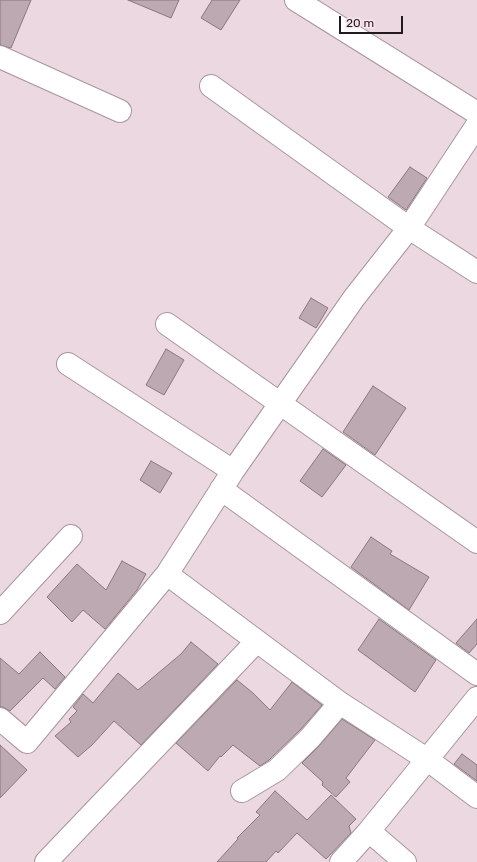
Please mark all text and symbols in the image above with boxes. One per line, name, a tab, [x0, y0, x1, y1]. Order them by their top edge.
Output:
scale bar	[341, 8, 405, 34]
text: 20 m	[346, 16, 374, 30]

